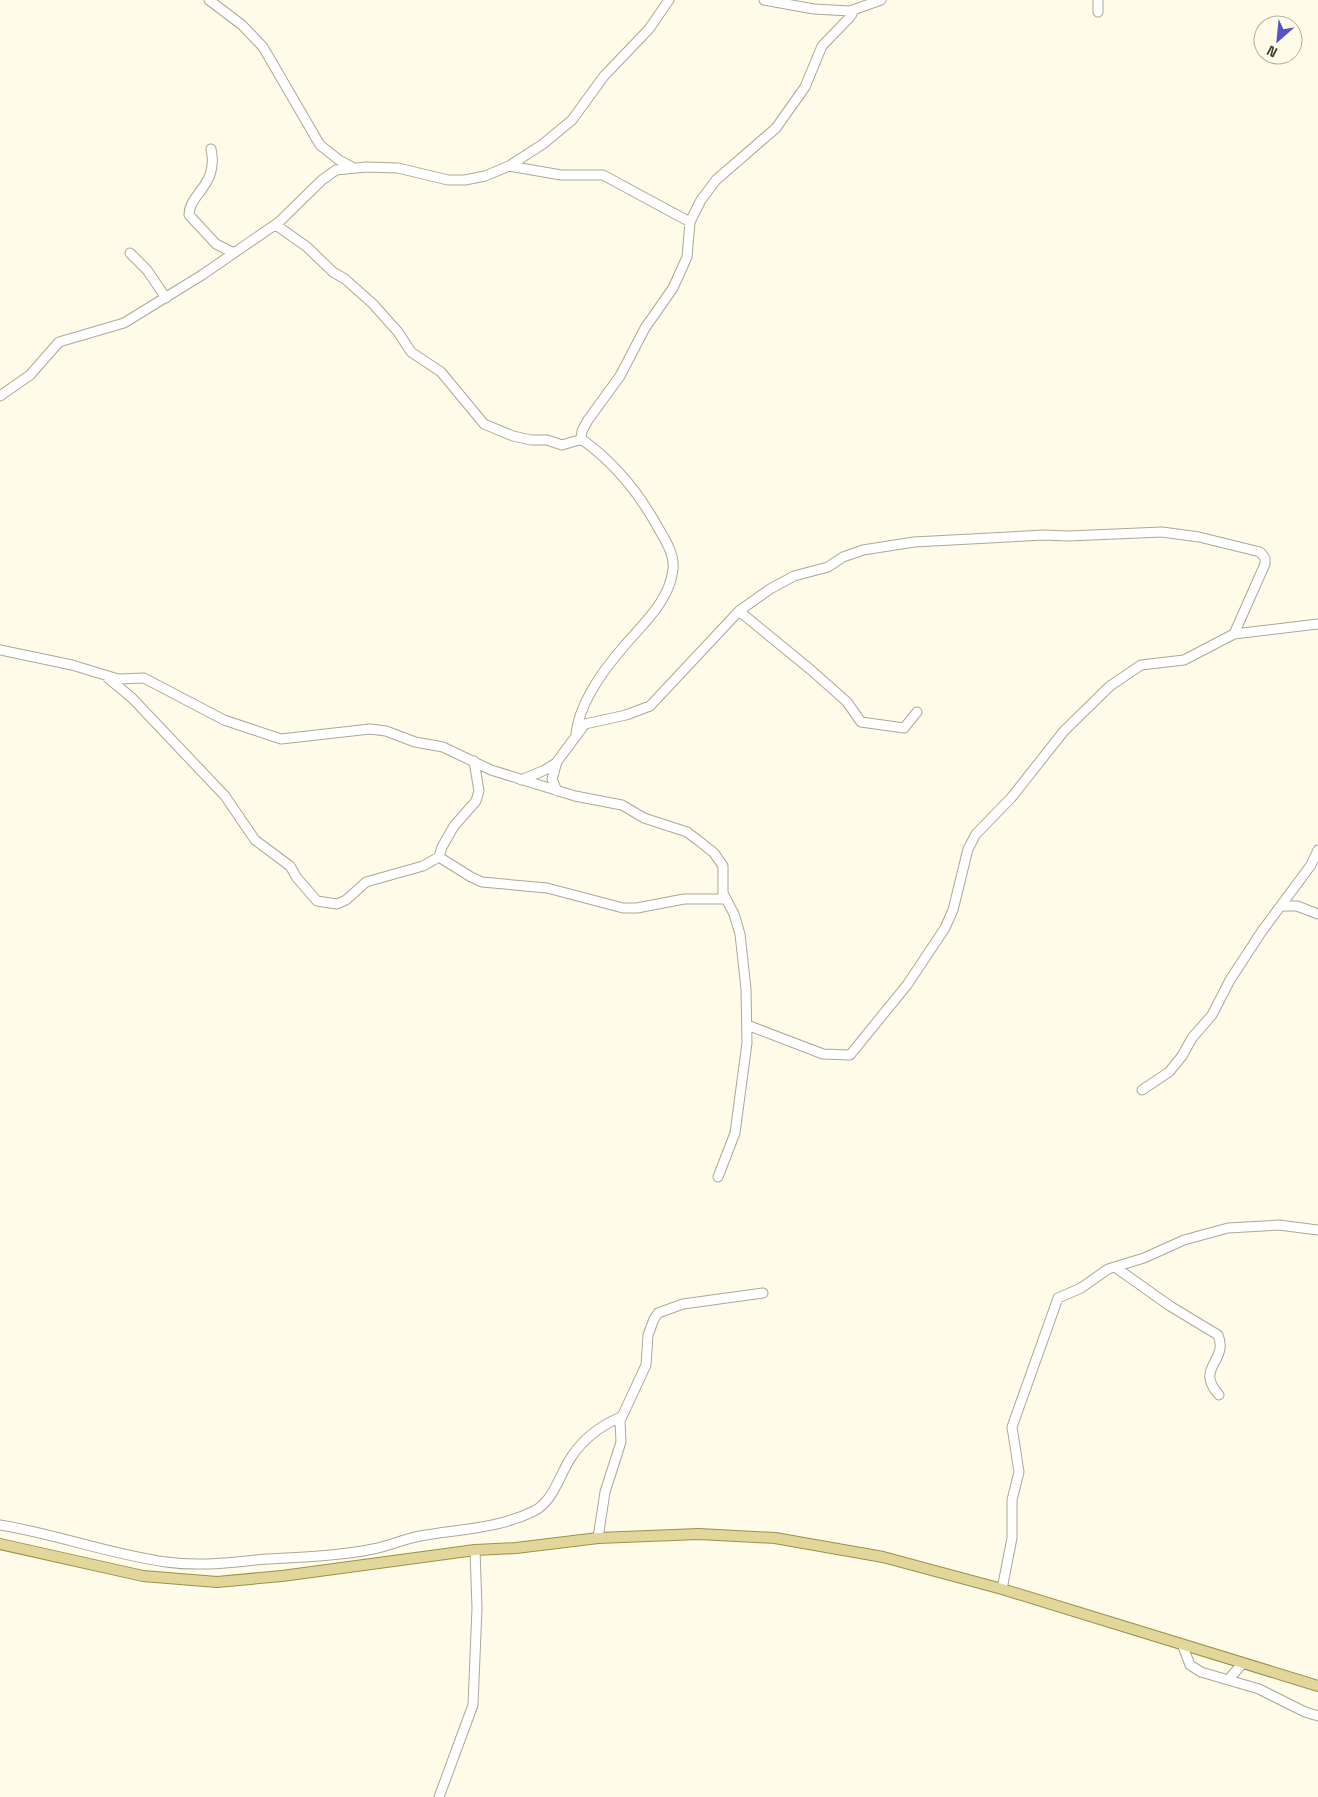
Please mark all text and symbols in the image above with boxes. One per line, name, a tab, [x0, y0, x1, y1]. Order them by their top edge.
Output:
north arrow	[1253, 15, 1303, 65]
text: N	[1264, 41, 1280, 62]

